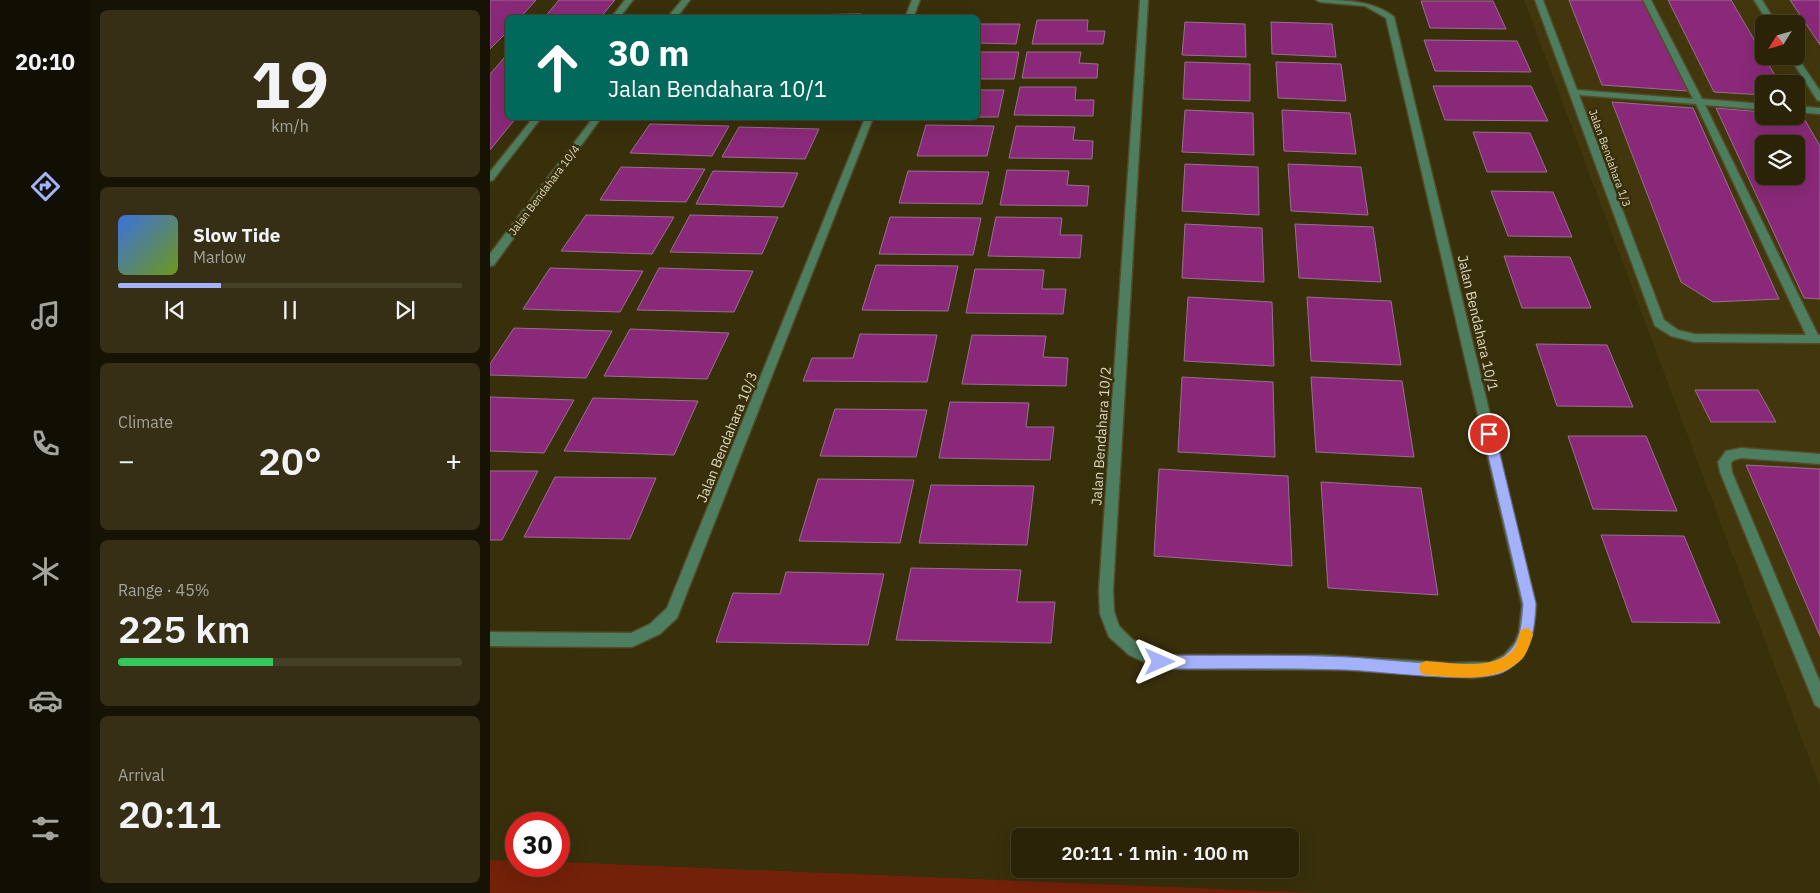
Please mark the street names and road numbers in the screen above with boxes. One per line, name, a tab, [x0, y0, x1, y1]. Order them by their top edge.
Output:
street label: Jalan Bendahara 1/3	[1586, 107, 1634, 209]
street label: Jalan Bendahara 10/4	[505, 142, 583, 238]
street label: Jalan Bendahara 10/1	[1454, 253, 1502, 393]
street label: Jalan Bendahara 10/2	[1087, 366, 1115, 506]
street label: Jalan Bendahara 10/3	[693, 369, 761, 505]

